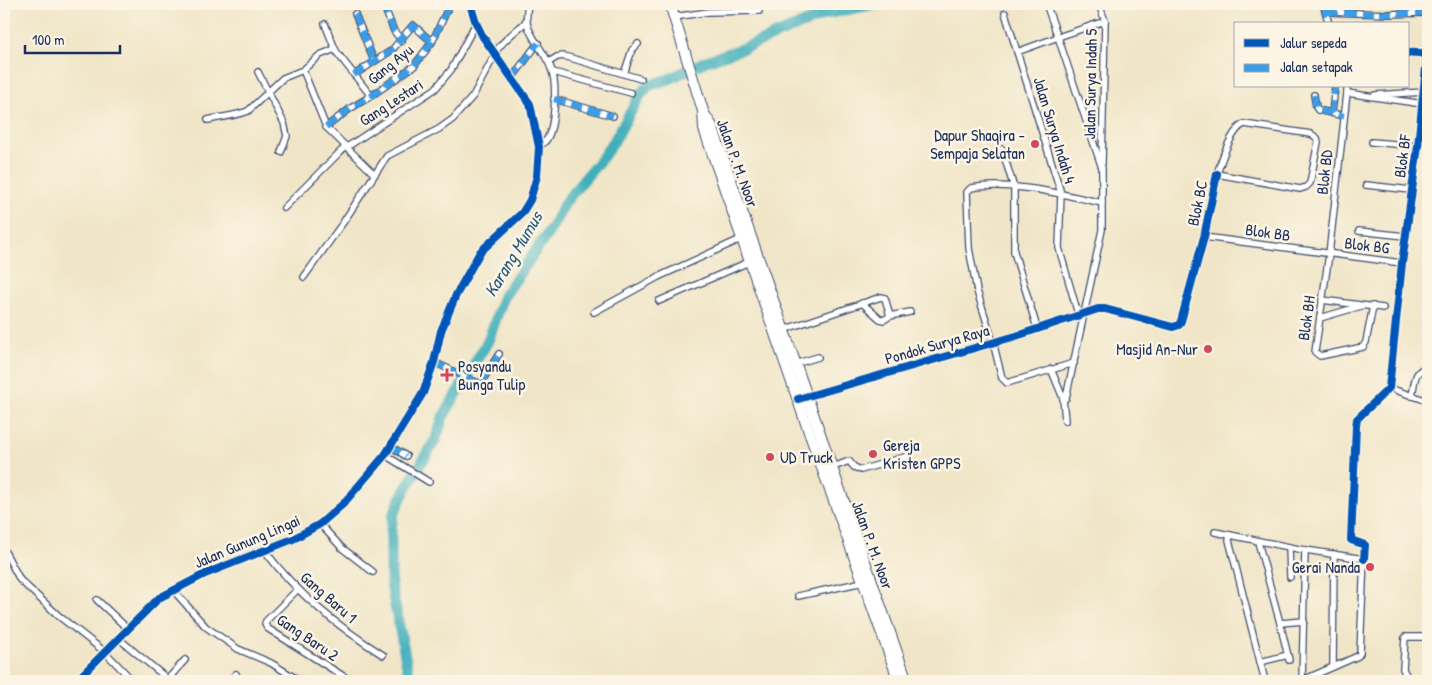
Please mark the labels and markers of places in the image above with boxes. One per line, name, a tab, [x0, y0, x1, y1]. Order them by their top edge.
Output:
place label: Dapur Shaqira - Sempaja Selatan	[930, 124, 1025, 164]
marker: Dapur Shaqira - Sempaja Selatan	[1029, 138, 1041, 150]
place label: Masjid An-Nur	[1116, 338, 1198, 360]
marker: Masjid An-Nur	[1202, 343, 1214, 355]
place label: Posyandu Bunga Tulip	[458, 355, 526, 395]
marker: Posyandu Bunga Tulip	[440, 368, 454, 382]
place label: Gereja Kristen GPPS	[883, 434, 961, 474]
place label: UD Truck	[780, 446, 833, 468]
marker: Gereja Kristen GPPS	[867, 448, 879, 460]
marker: UD Truck	[764, 451, 776, 463]
place label: Gerai Nanda	[1292, 556, 1360, 578]
marker: Gerai Nanda	[1364, 561, 1376, 573]

